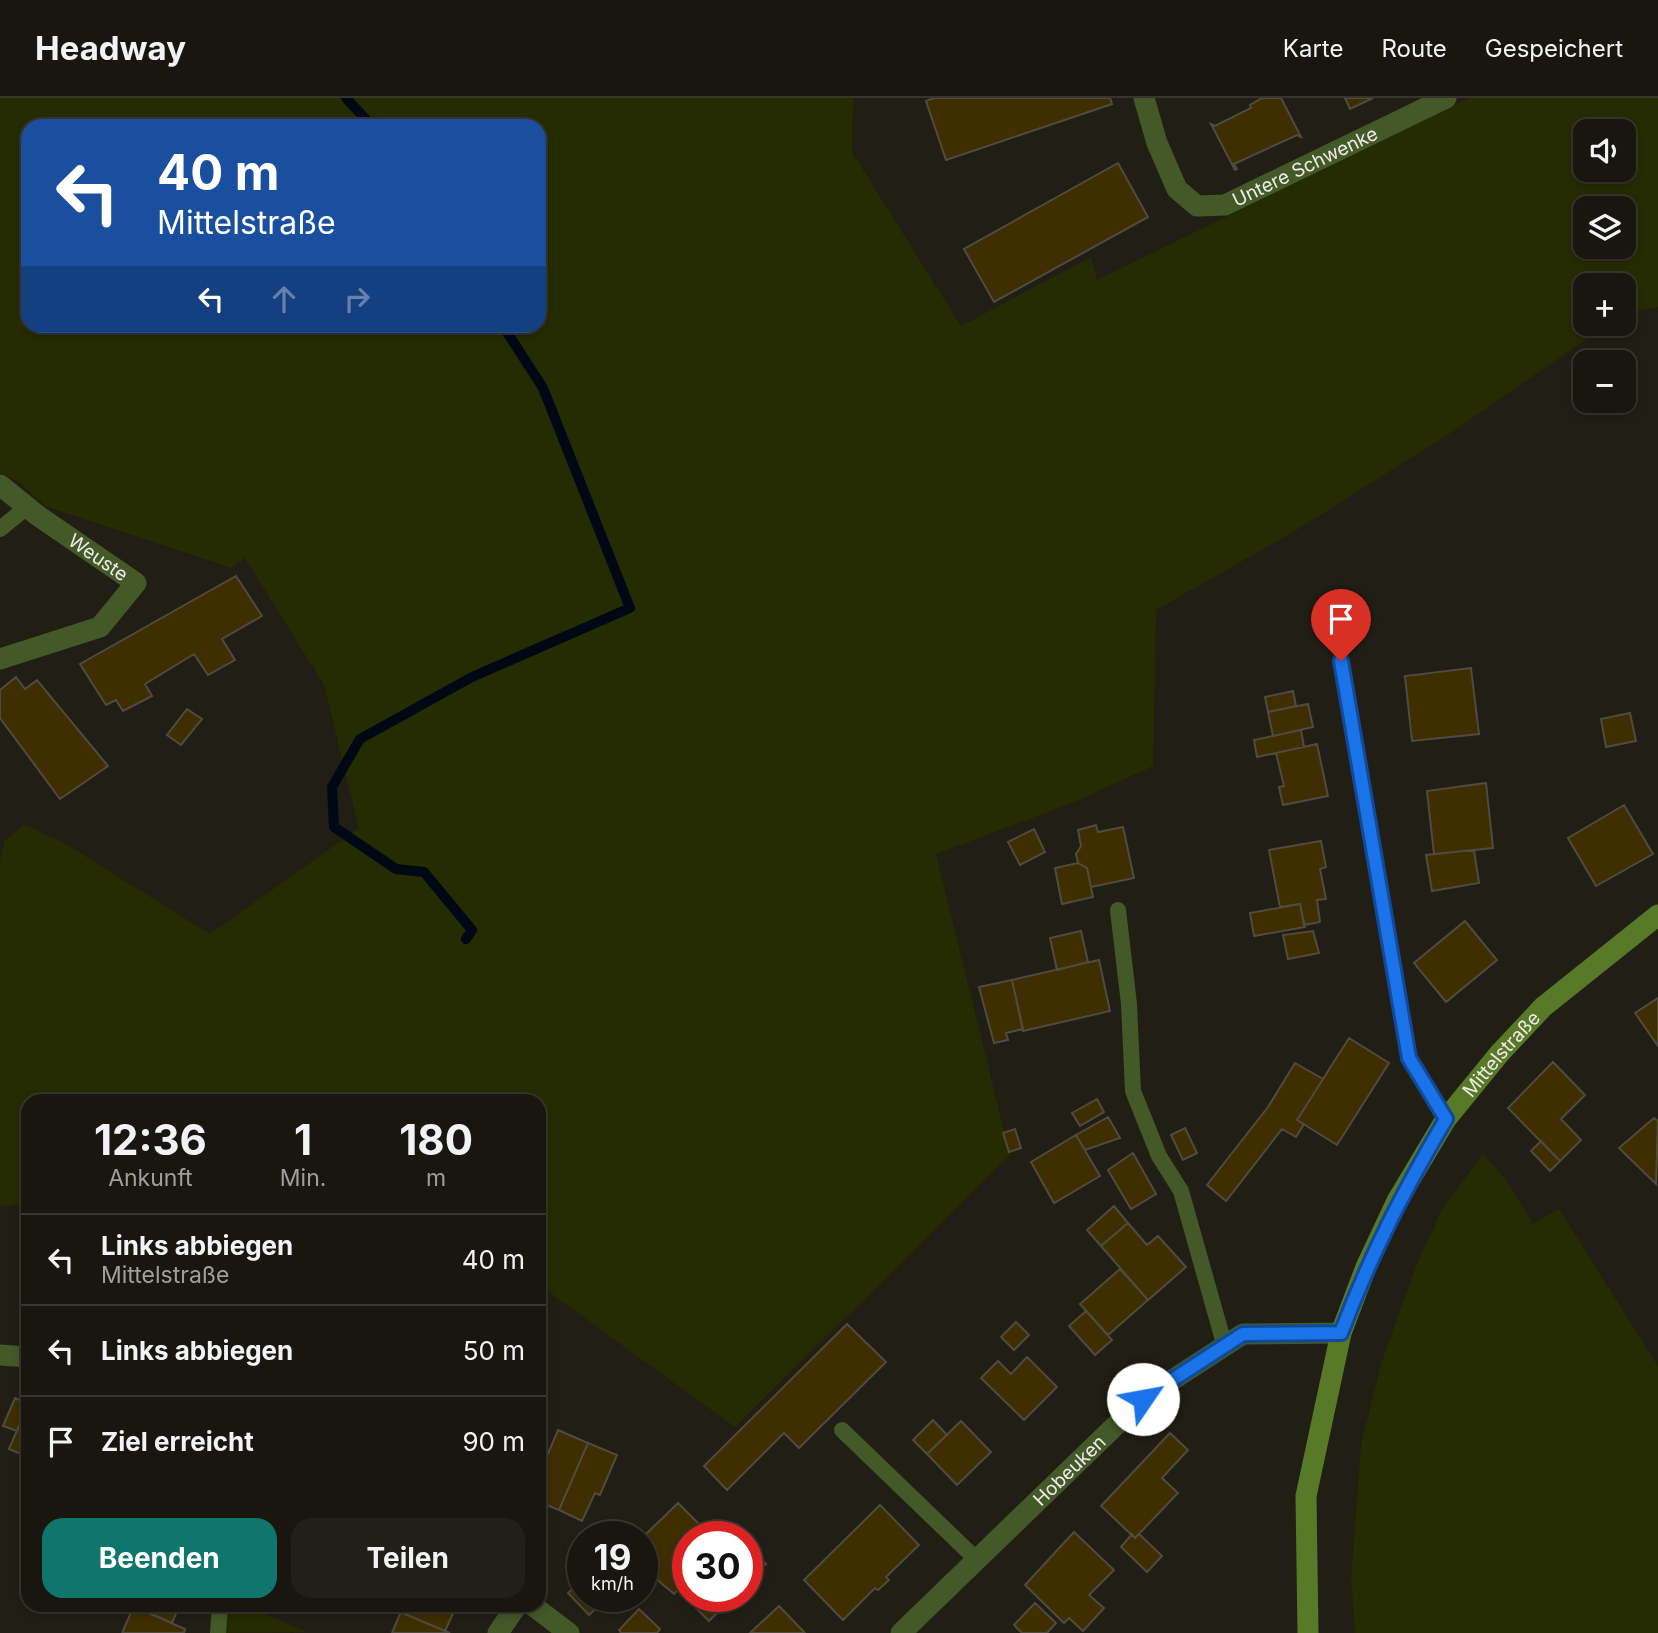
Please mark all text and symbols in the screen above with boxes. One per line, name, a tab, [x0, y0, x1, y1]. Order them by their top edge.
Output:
text: Headway	[35, 28, 186, 68]
text: Karte	[1283, 34, 1343, 63]
text: Route	[1381, 34, 1447, 63]
text: Gespeichert	[1485, 34, 1623, 63]
map controls	[1573, 119, 1636, 413]
button: sound	[1573, 119, 1636, 182]
street label: Untere Schwenke	[1229, 122, 1382, 212]
text: 40 m	[157, 143, 280, 202]
icon: left	[42, 147, 133, 238]
button: layers	[1573, 196, 1636, 259]
text: Mittelstraße	[157, 203, 336, 242]
button: +	[1573, 273, 1636, 336]
icon: left	[192, 280, 230, 318]
icon: ahead	[265, 280, 303, 318]
icon: right	[338, 280, 376, 318]
button: −	[1573, 350, 1636, 413]
street label: Weuste	[64, 529, 132, 586]
pin	[1311, 589, 1371, 661]
icon: arrive	[1322, 600, 1360, 638]
street label: Mittelstraße	[1458, 1007, 1545, 1102]
text: 12:36	[94, 1114, 207, 1165]
text: 1	[294, 1114, 312, 1165]
text: 180	[399, 1114, 473, 1165]
text: Ankunft	[108, 1164, 193, 1192]
text: Min.	[280, 1164, 326, 1192]
text: m	[426, 1164, 446, 1192]
text: Links abbiegen	[101, 1230, 293, 1261]
icon: left	[42, 1241, 80, 1279]
text: 40 m	[462, 1244, 525, 1275]
text: Mittelstraße	[101, 1261, 229, 1289]
icon: left	[42, 1332, 80, 1370]
text: Links abbiegen	[101, 1335, 293, 1366]
text: 50 m	[463, 1335, 525, 1366]
position arrow	[1106, 1362, 1180, 1436]
icon: arrive	[42, 1423, 80, 1461]
text: Ziel erreicht	[101, 1426, 254, 1457]
text: 90 m	[462, 1426, 525, 1457]
street label: Hobeuken	[1029, 1431, 1111, 1511]
button: Beenden	[42, 1518, 277, 1598]
button: Teilen	[291, 1518, 525, 1598]
speed limit sign: 30	[672, 1521, 763, 1612]
text: 19	[594, 1536, 631, 1578]
text: km/h	[591, 1573, 634, 1594]

